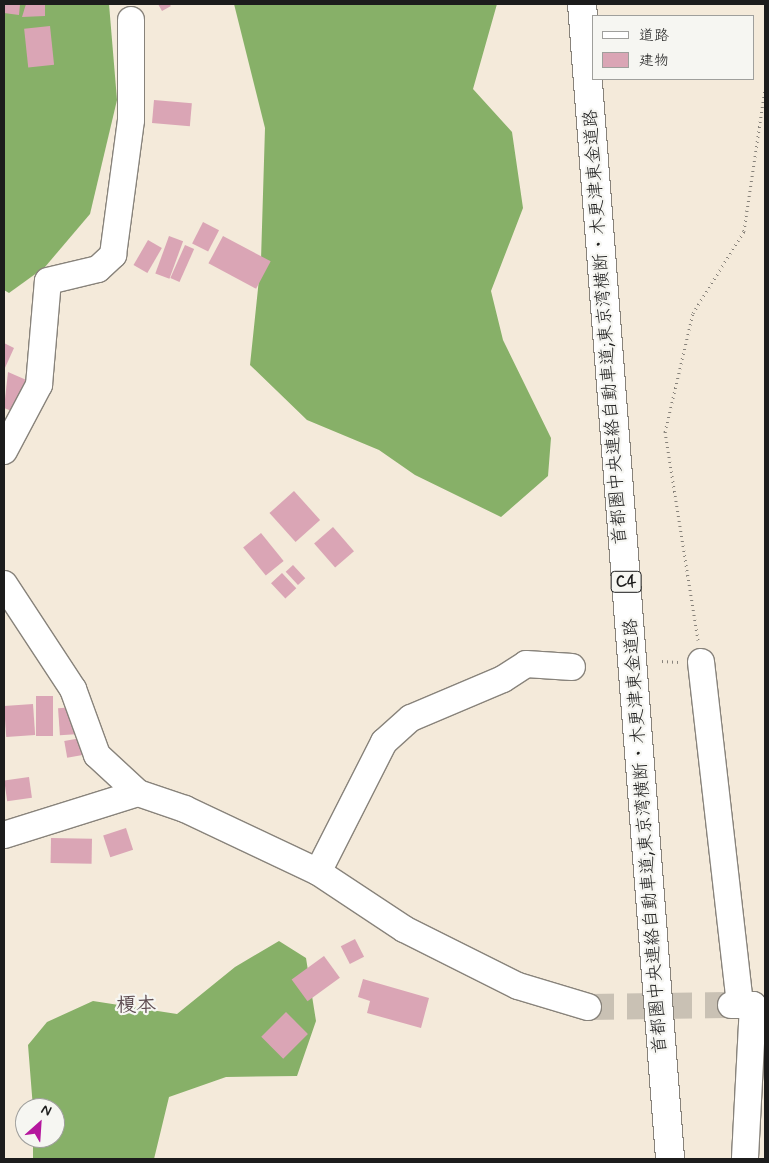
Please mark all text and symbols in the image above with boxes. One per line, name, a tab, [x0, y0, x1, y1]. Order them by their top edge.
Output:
legend	[592, 15, 754, 80]
text: 道路	[639, 26, 669, 46]
text: 建物	[639, 51, 669, 71]
street label: 首都圏中央連絡自動車道;東京湾横断・木更津東金道路	[580, 109, 632, 545]
road number: C4	[610, 568, 642, 596]
street label: 首都圏中央連絡自動車道;東京湾横断・木更津東金道路	[620, 618, 672, 1054]
district label: 榎本	[116, 993, 156, 1017]
north arrow	[15, 1098, 65, 1148]
text: N	[38, 1100, 54, 1121]

